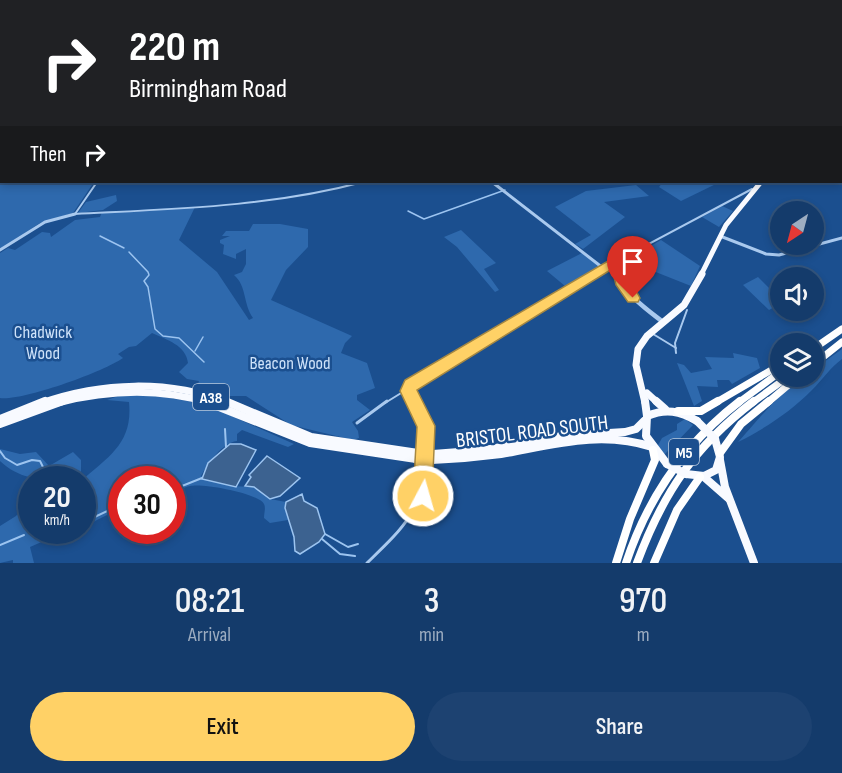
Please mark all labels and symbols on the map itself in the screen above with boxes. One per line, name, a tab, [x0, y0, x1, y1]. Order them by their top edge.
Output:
north arrow	[770, 201, 824, 255]
pin	[607, 236, 658, 298]
park label: Chadwick Wood	[14, 322, 72, 364]
park label: Beacon Wood	[249, 353, 331, 374]
road number: A38	[193, 384, 229, 410]
street label: BRISTOL ROAD SOUTH	[455, 410, 610, 453]
road number: M5	[669, 439, 699, 465]
position arrow	[391, 464, 455, 528]
speed limit sign: 30	[108, 466, 186, 544]

